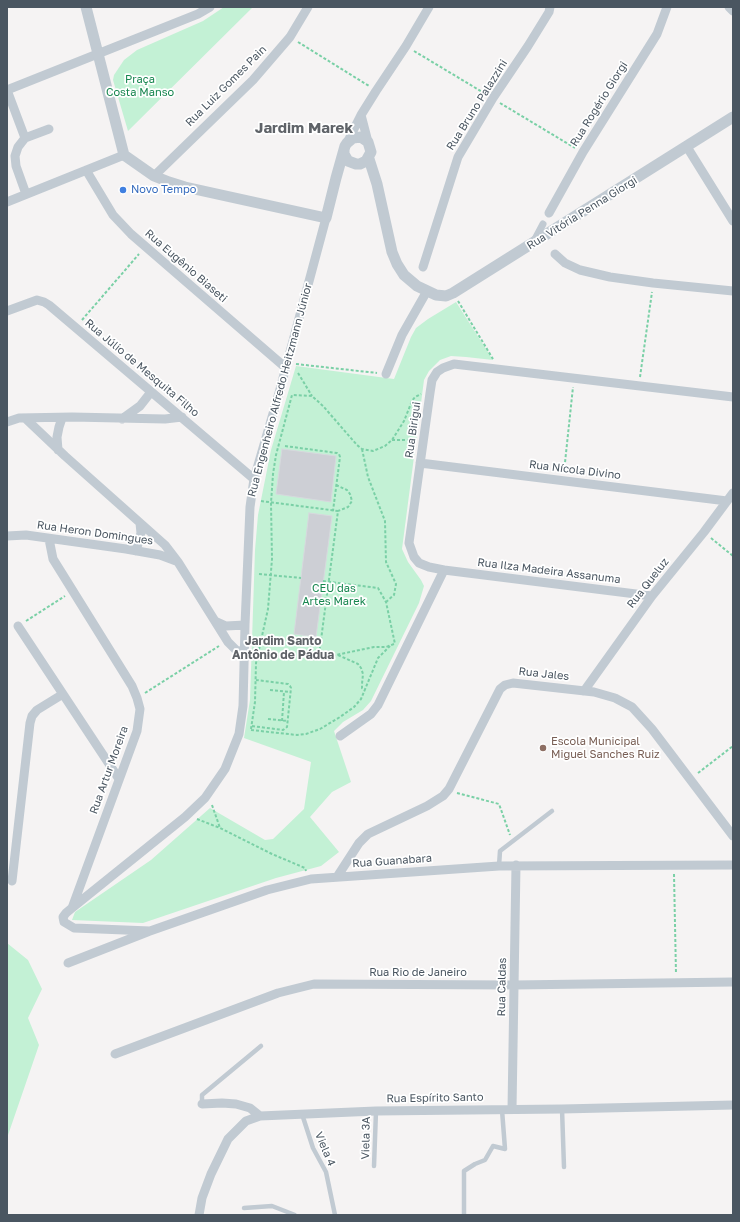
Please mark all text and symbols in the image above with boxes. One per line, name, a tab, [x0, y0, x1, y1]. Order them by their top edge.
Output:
street label: Rua Luiz Gomes Pain	[183, 43, 269, 129]
street label: Rua Bruno Palazzini	[444, 57, 510, 153]
street label: Rua Rogério Giorgi	[567, 59, 631, 149]
park label: Praça Costa Manso	[106, 73, 174, 99]
district label: Jardim Marek	[255, 119, 353, 137]
street label: Rua Vitória Penna Giorgi	[524, 174, 640, 252]
place label: Novo Tempo	[131, 183, 196, 197]
marker: Novo Tempo	[118, 185, 128, 195]
street label: Rua Eugênio Biaseti	[142, 227, 230, 305]
street label: Rua Engenheiro Alfredo Heitzmann Júnior	[245, 282, 315, 498]
street label: Rua Júlio de Mesquita Filho	[82, 316, 202, 420]
street label: Rua Birigui	[403, 401, 423, 459]
street label: Rua Nícola Divino	[528, 458, 622, 482]
street label: Rua Heron Domingues	[36, 518, 154, 548]
street label: Rua Queluz	[624, 555, 672, 611]
street label: Rua Ilza Madeira Assanuma	[477, 556, 621, 586]
park label: CEU das Artes Marek	[302, 582, 366, 608]
district label: Jardim Santo Antônio de Pádua	[232, 634, 334, 662]
street label: Rua Jales	[518, 665, 570, 683]
street label: Rua Artur Moreira	[87, 724, 131, 816]
place label: Escola Municipal Miguel Sanches Ruiz	[551, 735, 660, 761]
marker: Escola Municipal Miguel Sanches Ruiz	[538, 743, 548, 753]
street label: Rua Guanabara	[352, 852, 432, 870]
street label: Rua Caldas	[495, 957, 509, 1017]
street label: Rua Rio de Janeiro	[369, 966, 467, 980]
street label: Rua Espírito Santo	[386, 1091, 484, 1105]
street label: Viela 3A	[359, 1116, 373, 1160]
street label: Viela 4	[312, 1130, 338, 1168]

